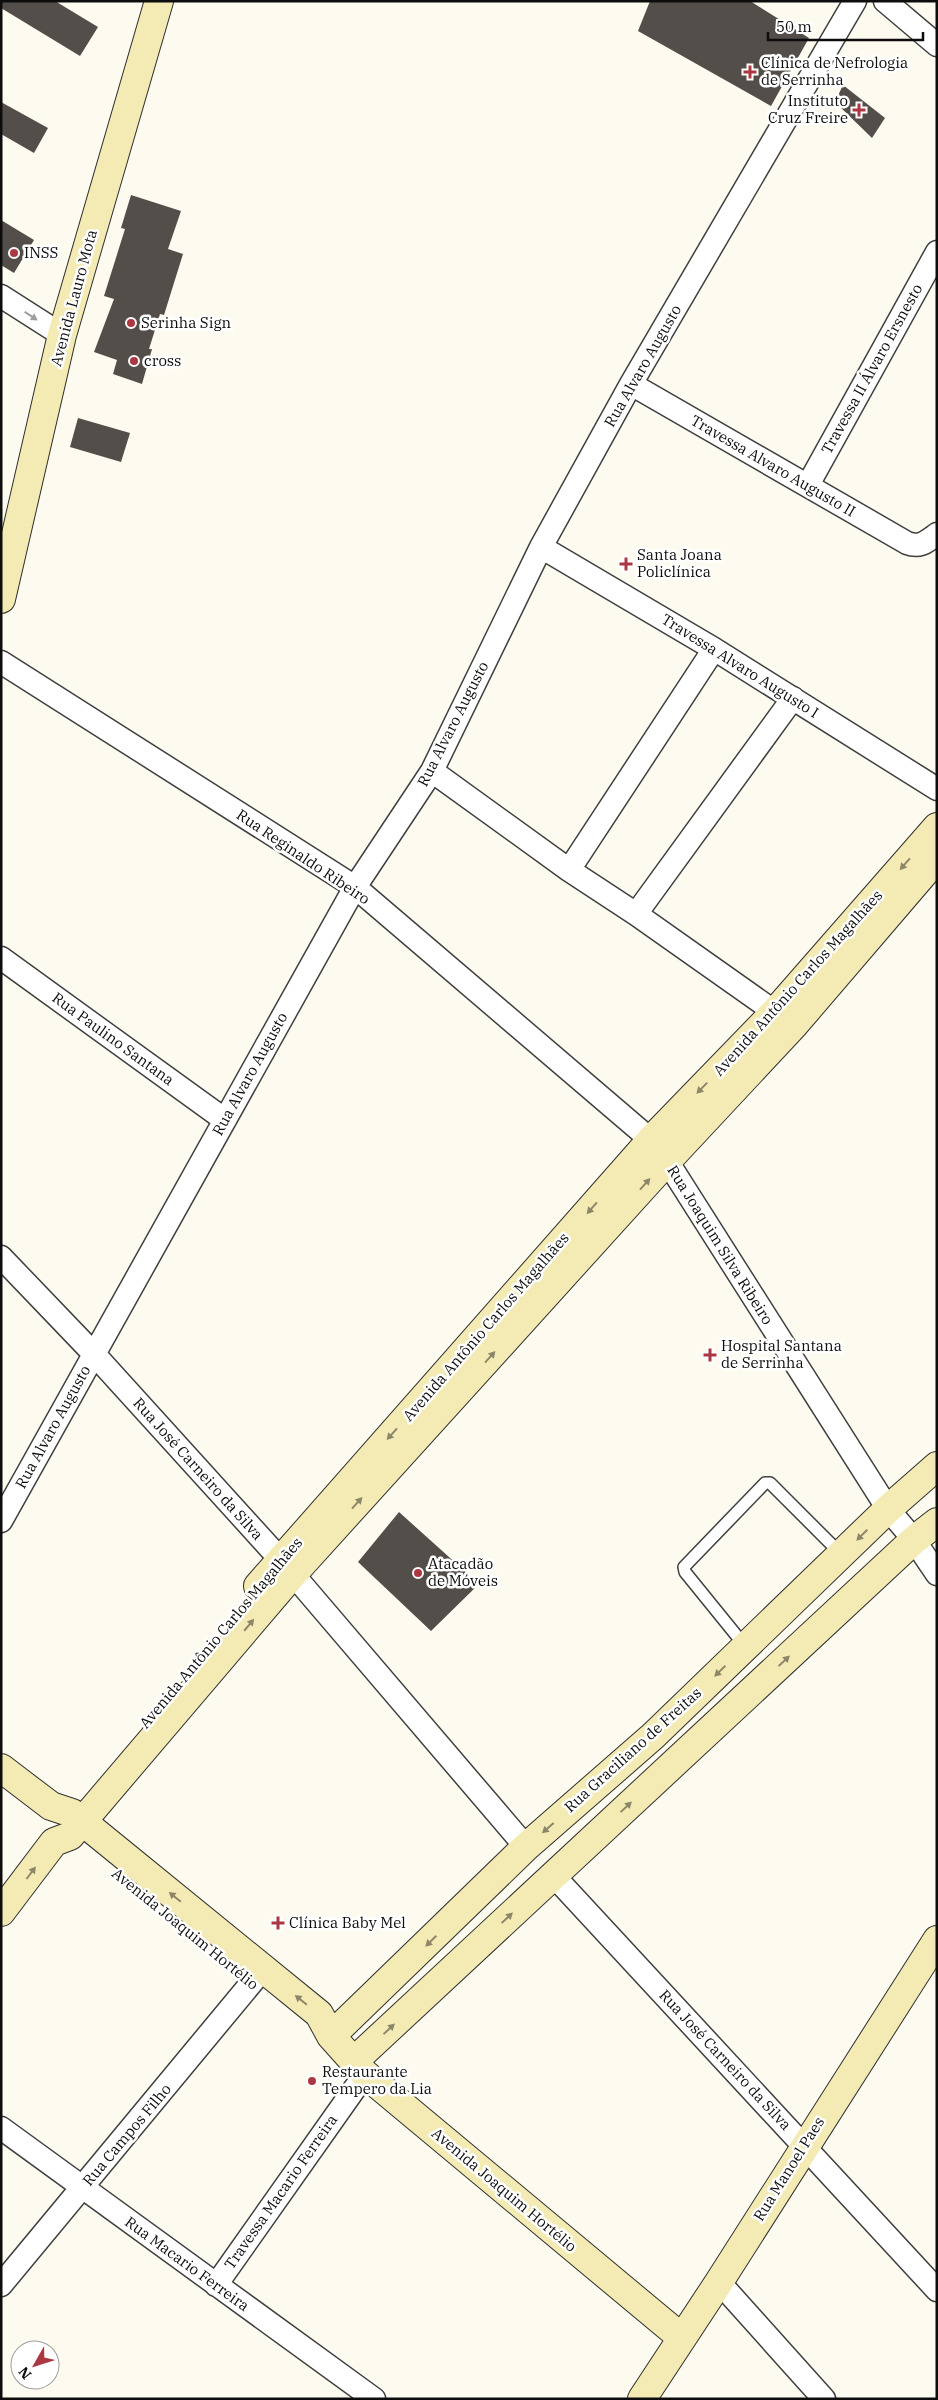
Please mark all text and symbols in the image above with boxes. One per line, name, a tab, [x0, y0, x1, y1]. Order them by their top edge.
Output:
scale bar	[768, 10, 923, 42]
text: 50 m	[776, 17, 812, 36]
place label: Clínica de Nefrologia de Serrinha	[761, 53, 908, 89]
marker: Clínica de Nefrologia de Serrinha	[743, 65, 757, 79]
place label: Instituto Cruz Freire	[768, 91, 848, 127]
marker: Instituto Cruz Freire	[852, 103, 866, 117]
street label: Avenida Lauro Mota	[46, 227, 101, 368]
place label: INSS	[24, 243, 58, 262]
marker: INSS	[8, 247, 20, 259]
street label: Travessa II Álvaro Ersnesto	[817, 280, 926, 457]
street label: Rua Alvaro Augusto	[600, 301, 685, 430]
one-way arrow	[25, 311, 38, 320]
place label: Serinha Sign	[141, 313, 232, 332]
marker: Serinha Sign	[125, 317, 137, 329]
place label: cross	[144, 351, 181, 370]
marker: cross	[128, 355, 140, 367]
street label: Travessa Alvaro Augusto II	[687, 411, 859, 521]
place label: Santa Joana Policlínica	[637, 545, 722, 581]
marker: Santa Joana Policlínica	[619, 557, 633, 571]
street label: Travessa Alvaro Augusto I	[658, 609, 822, 722]
street label: Rua Alvaro Augusto	[413, 658, 492, 790]
street label: Rua Reginaldo Ribeiro	[233, 805, 374, 908]
one-way arrow	[899, 857, 910, 870]
street label: Avenida Antônio Carlos Magalhães	[709, 886, 886, 1080]
street label: Rua Paulino Santana	[49, 988, 178, 1089]
street label: Rua Alvaro Augusto	[208, 1009, 291, 1139]
one-way arrow	[696, 1082, 708, 1094]
street label: Rua Joaquim Silva Ribeiro	[663, 1161, 777, 1328]
one-way arrow	[639, 1179, 651, 1191]
one-way arrow	[586, 1201, 598, 1213]
street label: Avenida Antônio Carlos Magalhães	[398, 1228, 573, 1425]
place label: Hospital Santana de Serrinha	[721, 1336, 842, 1372]
marker: Hospital Santana de Serrinha	[703, 1348, 717, 1362]
one-way arrow	[484, 1352, 496, 1364]
street label: Rua Alvaro Augusto	[11, 1362, 94, 1492]
street label: Rua José Carneiro da Silva	[129, 1394, 267, 1544]
one-way arrow	[386, 1428, 397, 1441]
one-way arrow	[351, 1498, 363, 1510]
one-way arrow	[857, 1529, 869, 1541]
street label: Avenida Antônio Carlos Magalhães	[135, 1533, 306, 1732]
place label: Atacadão de Móveis	[428, 1554, 498, 1590]
marker: Atacadão de Móveis	[412, 1567, 424, 1579]
one-way arrow	[243, 1619, 254, 1631]
one-way arrow	[777, 1655, 789, 1667]
one-way arrow	[714, 1665, 726, 1677]
street label: Rua Graciliano de Freitas	[560, 1683, 705, 1816]
one-way arrow	[620, 1801, 632, 1813]
one-way arrow	[541, 1822, 554, 1833]
street label: Avenida Joaquim Hortélio	[108, 1864, 263, 1994]
one-way arrow	[26, 1866, 36, 1880]
one-way arrow	[168, 1892, 181, 1903]
one-way arrow	[501, 1912, 513, 1924]
place label: Clínica Baby Mel	[289, 1913, 406, 1932]
marker: Clínica Baby Mel	[271, 1916, 285, 1930]
one-way arrow	[425, 1934, 437, 1946]
street label: Rua José Carneiro da Silva	[655, 1985, 795, 2134]
one-way arrow	[295, 1994, 308, 2005]
one-way arrow	[382, 2023, 394, 2035]
place label: Restaurante Tempero da Lia	[322, 2062, 432, 2098]
marker: Restaurante Tempero da Lia	[306, 2075, 318, 2087]
street label: Rua Campos Filho	[78, 2080, 175, 2190]
street label: Travessa Macario Ferreira	[220, 2111, 341, 2273]
street label: Rua Manoel Paes	[749, 2113, 828, 2224]
street label: Avenida Joaquim Hortélio	[428, 2123, 581, 2256]
street label: Rua Macario Ferreira	[121, 2212, 253, 2315]
north arrow	[10, 2340, 60, 2390]
text: N	[14, 2363, 35, 2383]

